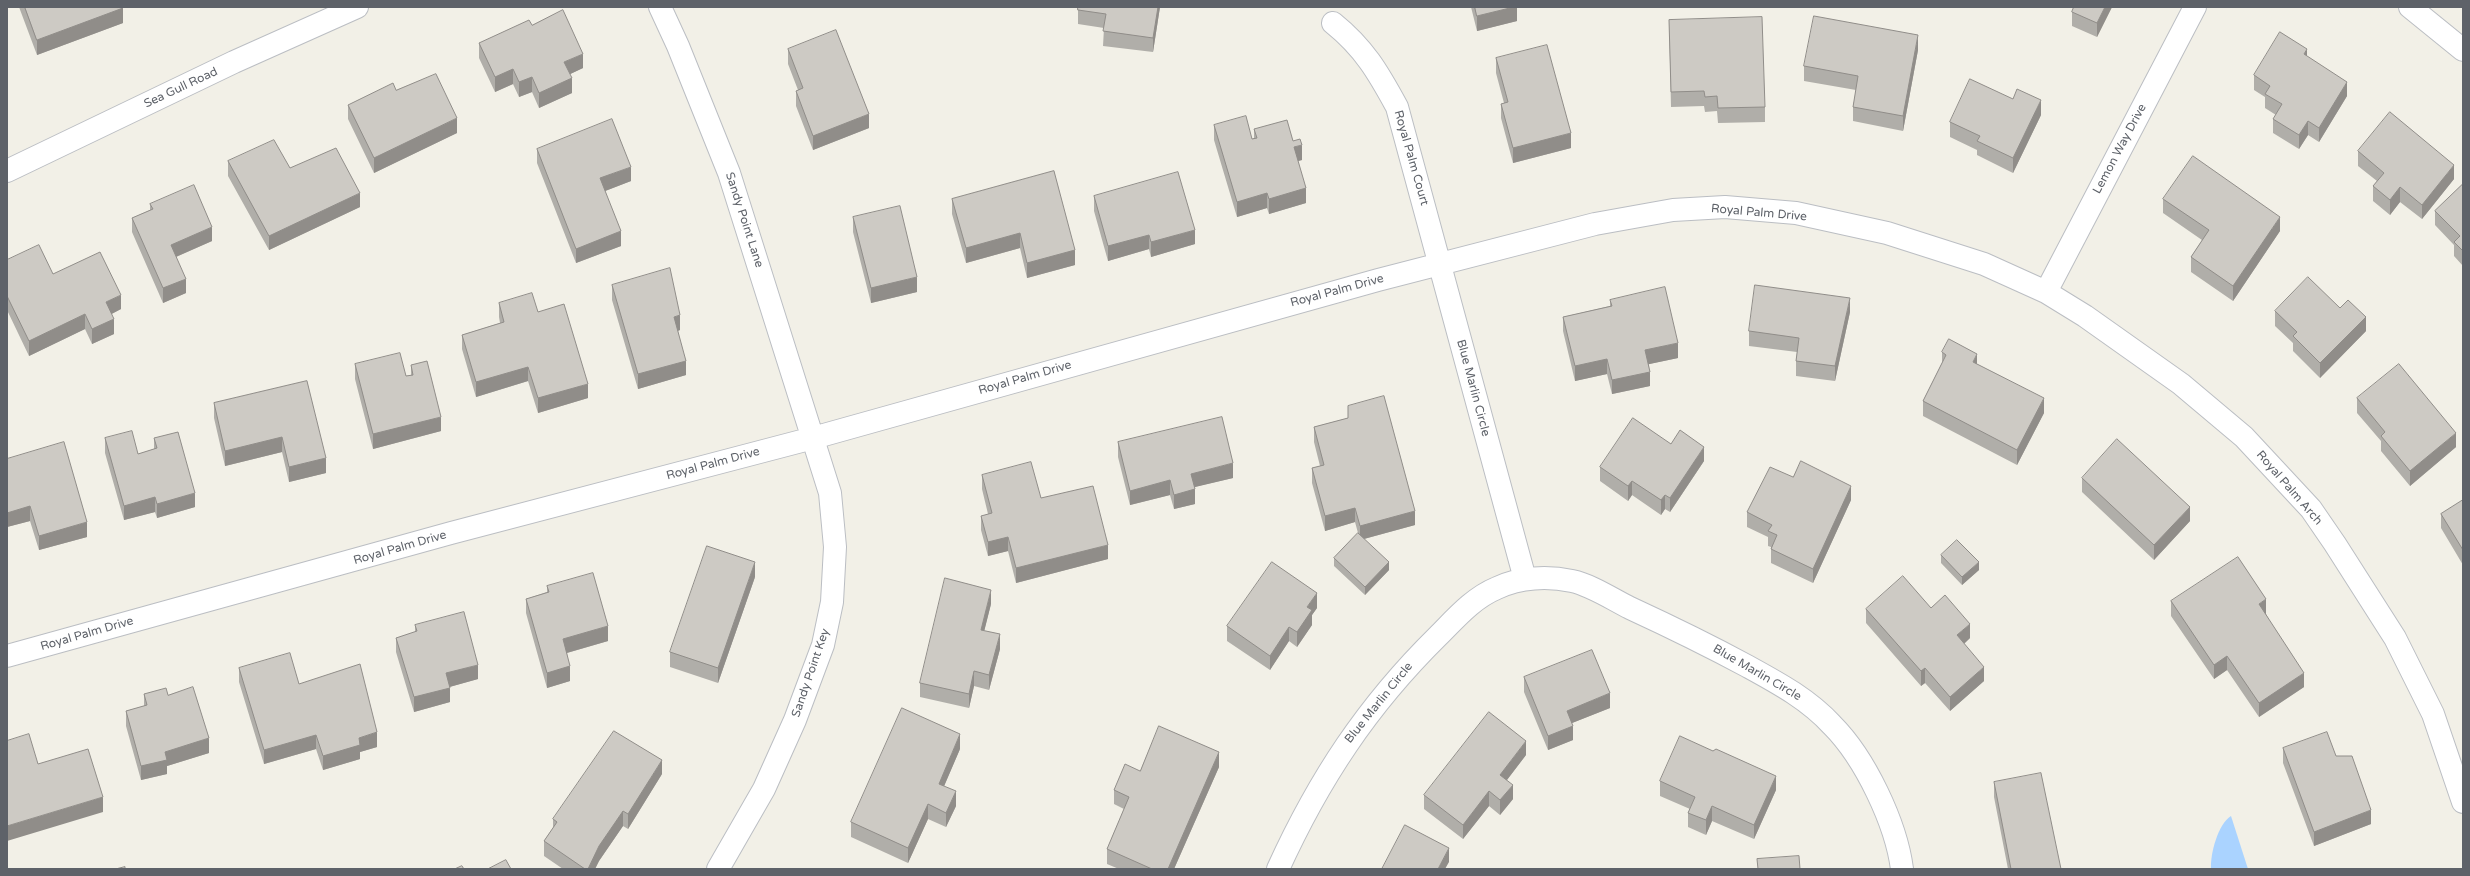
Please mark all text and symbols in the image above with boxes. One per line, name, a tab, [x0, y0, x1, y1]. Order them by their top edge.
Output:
street label: Sea Gull Road	[142, 65, 220, 111]
street label: Lemon Way Drive	[2090, 102, 2150, 196]
street label: Royal Palm Court	[1390, 109, 1432, 207]
street label: Sandy Point Lane	[722, 171, 766, 269]
street label: Royal Palm Drive	[1710, 202, 1808, 224]
street label: Royal Palm Drive	[1289, 272, 1385, 310]
street label: Blue Marlin Circle	[1453, 338, 1493, 438]
street label: Royal Palm Drive	[977, 358, 1073, 398]
street label: Royal Palm Drive	[665, 445, 761, 483]
street label: Royal Palm Arch	[2253, 448, 2325, 528]
street label: Royal Palm Drive	[352, 528, 448, 568]
street label: Royal Palm Drive	[39, 614, 135, 654]
street label: Sandy Point Key	[789, 627, 833, 719]
street label: Blue Marlin Circle	[1710, 642, 1804, 704]
street label: Blue Marlin Circle	[1342, 660, 1416, 746]

